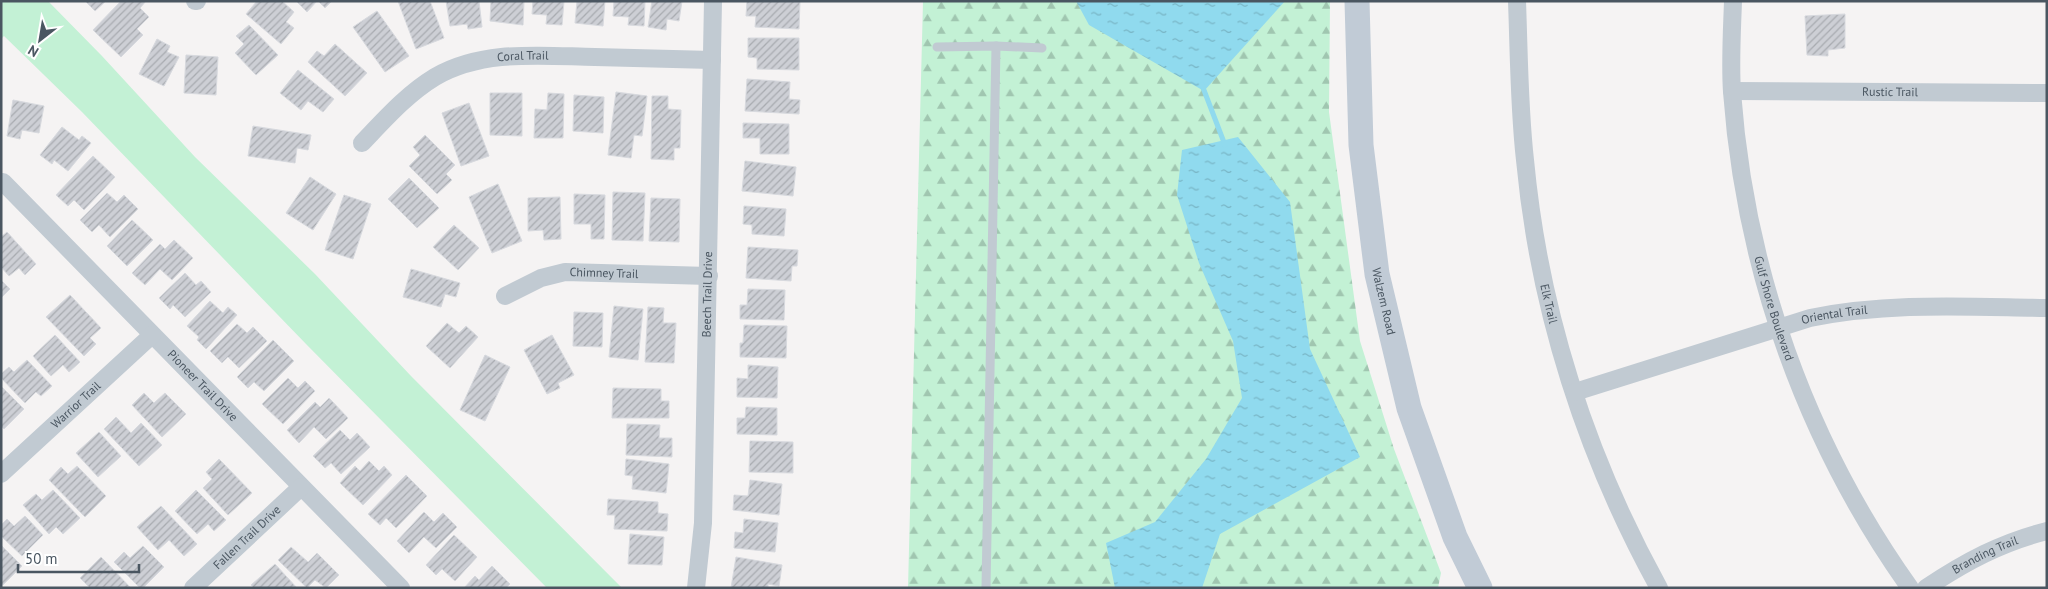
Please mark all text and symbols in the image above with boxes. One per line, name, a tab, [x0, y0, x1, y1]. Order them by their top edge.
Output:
north arrow	[15, 15, 65, 65]
text: N	[25, 41, 42, 61]
street label: Coral Trail	[496, 47, 549, 64]
street label: Rustic Trail	[1862, 84, 1919, 99]
street label: Beech Trail Drive	[699, 251, 715, 338]
street label: Gulf Shore Boulevard	[1751, 254, 1797, 363]
street label: Chimney Trail	[569, 264, 639, 281]
street label: Walzem Road	[1369, 267, 1399, 336]
street label: Elk Trail	[1537, 282, 1561, 326]
street label: Oriental Trail	[1799, 302, 1869, 327]
street label: Pioneer Trail Drive	[165, 346, 241, 424]
street label: Warrior Trail	[48, 378, 104, 431]
street label: Fallen Trail Drive	[210, 502, 284, 572]
street label: Branding Trail	[1949, 532, 2020, 577]
scale bar	[18, 542, 139, 574]
text: 50 m	[25, 549, 58, 568]

